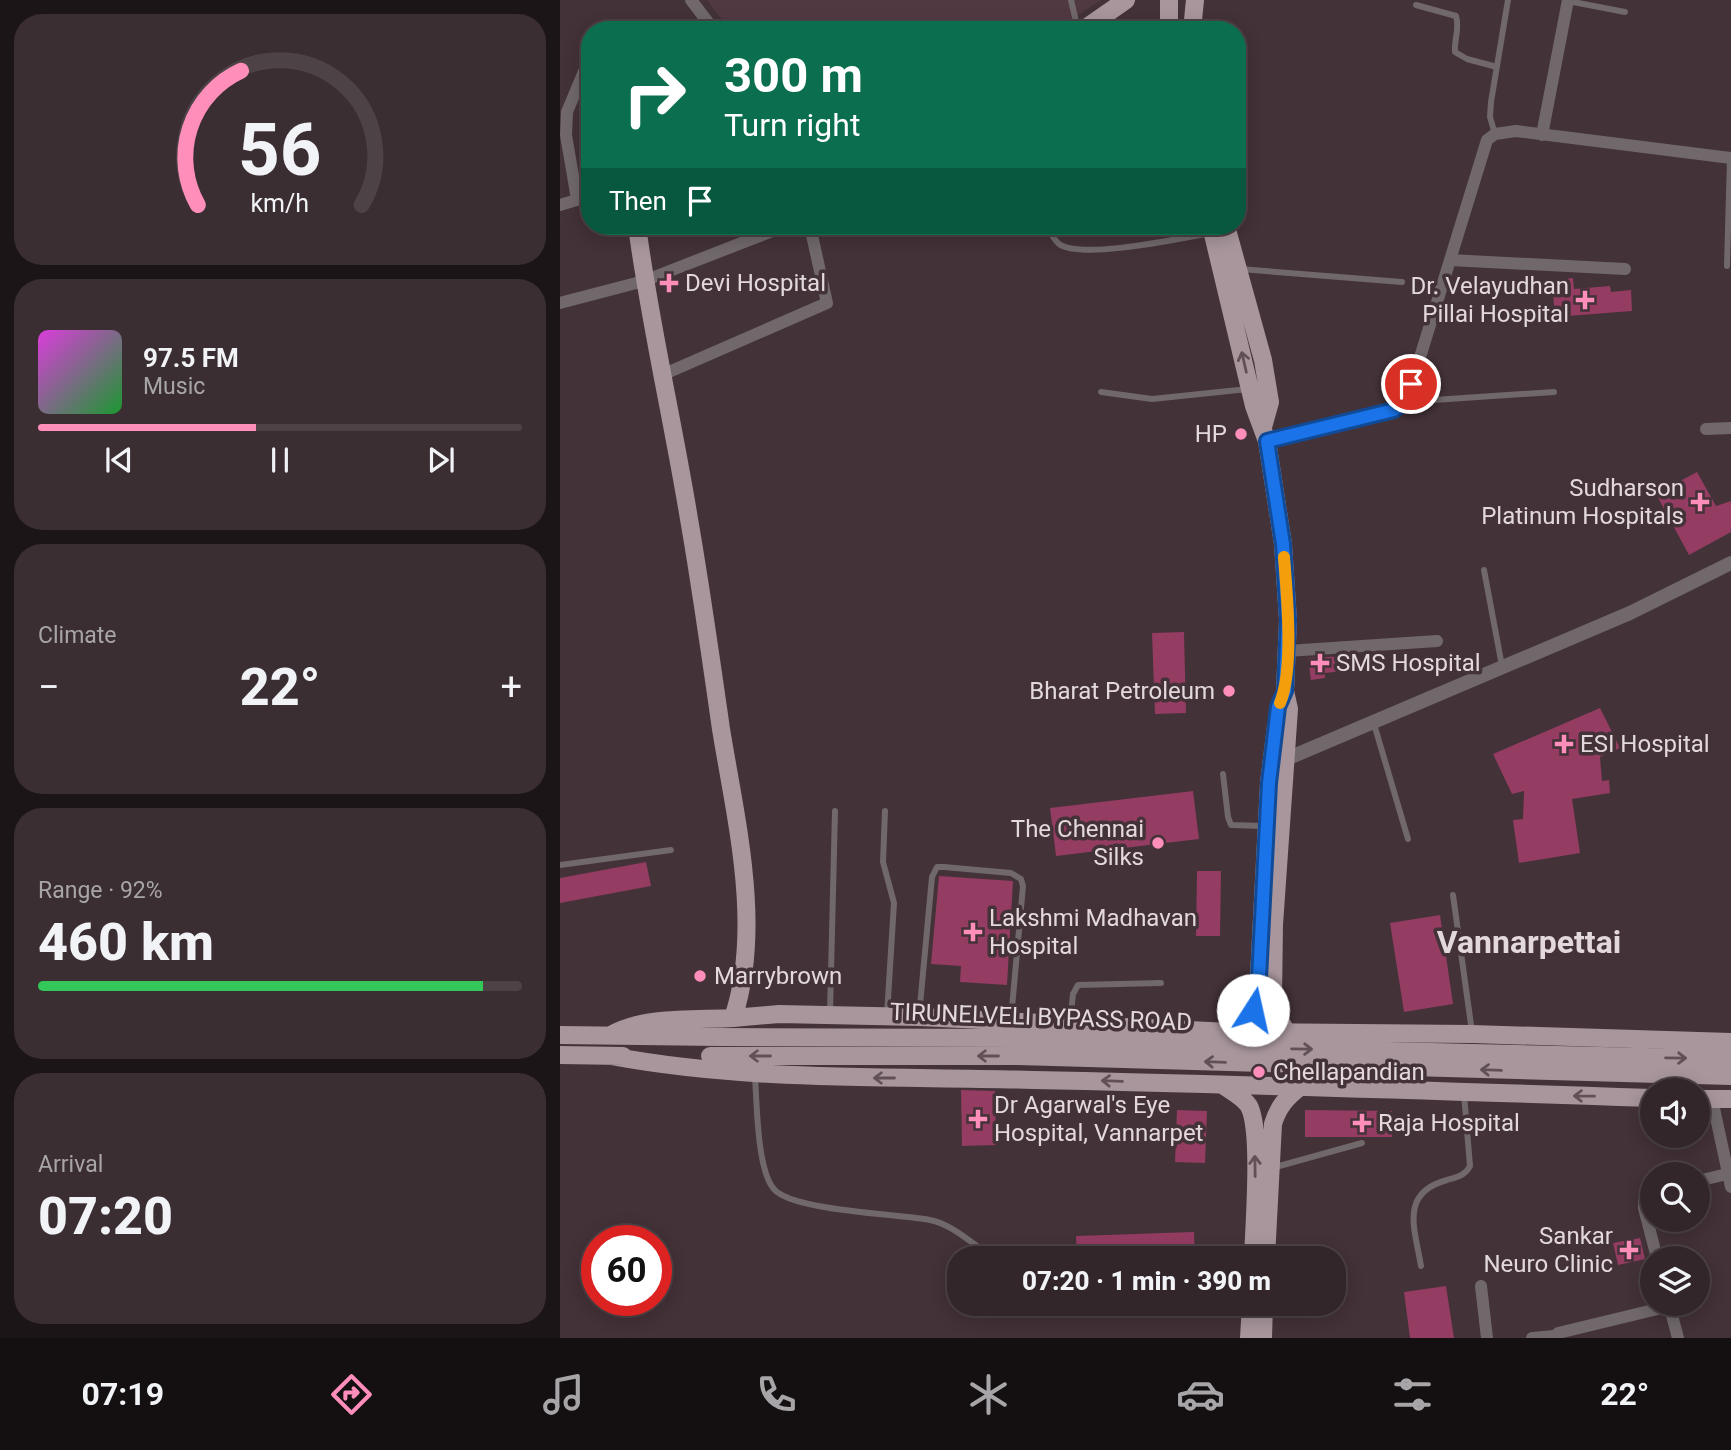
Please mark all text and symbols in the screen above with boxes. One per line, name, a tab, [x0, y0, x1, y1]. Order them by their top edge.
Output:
text: 300 m	[724, 47, 863, 104]
icon: right	[609, 49, 700, 140]
text: Turn right	[724, 106, 860, 144]
text: 56	[238, 108, 322, 194]
icon: arrive	[681, 182, 719, 220]
text: Then	[609, 186, 667, 216]
text: km/h	[251, 189, 309, 218]
place label: Devi Hospital	[685, 269, 826, 297]
place label: Dr. Velayudhan Pillai Hospital	[1410, 272, 1569, 328]
marker: Devi Hospital	[659, 273, 679, 293]
marker: Dr. Velayudhan Pillai Hospital	[1575, 290, 1595, 310]
text: 97.5 FM	[143, 343, 239, 373]
one-way arrow	[1237, 351, 1250, 374]
pin	[1381, 354, 1441, 414]
icon: arrive	[1392, 365, 1430, 403]
text: Music	[143, 373, 205, 400]
place label: HP	[1195, 420, 1227, 448]
marker: HP	[1233, 426, 1249, 442]
icon: previous	[100, 441, 138, 479]
icon: pause	[261, 441, 299, 479]
icon: next	[422, 441, 460, 479]
place label: Sudharson Platinum Hospitals	[1481, 474, 1684, 530]
marker: Sudharson Platinum Hospitals	[1690, 492, 1710, 512]
text: Climate	[38, 622, 117, 649]
place label: SMS Hospital	[1336, 649, 1481, 677]
marker: SMS Hospital	[1310, 653, 1330, 673]
text: 22°	[240, 657, 320, 718]
text: −	[38, 665, 60, 709]
text: +	[500, 665, 522, 709]
place label: Bharat Petroleum	[1029, 677, 1215, 705]
marker: Bharat Petroleum	[1221, 683, 1237, 699]
place label: ESI Hospital	[1580, 730, 1710, 758]
marker: ESI Hospital	[1554, 734, 1574, 754]
place label: The Chennai Silks	[1011, 815, 1144, 871]
marker: The Chennai Silks	[1150, 835, 1166, 851]
text: Range · 92%	[38, 877, 163, 904]
place label: Lakshmi Madhavan Hospital	[989, 904, 1197, 960]
text: 460 km	[38, 912, 214, 973]
marker: Lakshmi Madhavan Hospital	[963, 922, 983, 942]
district label: Vannarpettai	[1437, 923, 1621, 961]
place label: Marrybrown	[714, 962, 842, 990]
marker: Marrybrown	[692, 968, 708, 984]
position arrow	[1216, 973, 1290, 1047]
street label: TIRUNELVELI BYPASS ROAD	[890, 998, 1192, 1036]
one-way arrow	[1290, 1043, 1313, 1056]
one-way arrow	[749, 1049, 772, 1063]
one-way arrow	[976, 1049, 999, 1063]
one-way arrow	[1664, 1051, 1687, 1064]
one-way arrow	[1204, 1056, 1227, 1069]
place label: Chellapandian	[1273, 1058, 1425, 1086]
one-way arrow	[1480, 1063, 1503, 1077]
marker: Chellapandian	[1251, 1064, 1267, 1080]
one-way arrow	[873, 1071, 896, 1085]
one-way arrow	[1100, 1075, 1123, 1088]
map controls	[1640, 1078, 1710, 1316]
button: sound	[1640, 1078, 1710, 1148]
one-way arrow	[1573, 1089, 1596, 1103]
place label: Dr Agarwal's Eye Hospital, Vannarpet	[994, 1091, 1204, 1147]
marker: Dr Agarwal's Eye Hospital, Vannarpet	[968, 1109, 988, 1129]
place label: Raja Hospital	[1378, 1109, 1520, 1137]
marker: Raja Hospital	[1352, 1113, 1372, 1133]
text: Arrival	[38, 1151, 103, 1178]
one-way arrow	[1248, 1154, 1262, 1177]
button: search	[1640, 1162, 1710, 1232]
text: 07:20	[38, 1186, 173, 1247]
place label: Sankar Neuro Clinic	[1483, 1222, 1613, 1278]
speed limit sign: 60	[581, 1225, 672, 1316]
marker: Sankar Neuro Clinic	[1619, 1240, 1639, 1260]
button: layers	[1640, 1246, 1710, 1316]
text: 07:20 · 1 min · 390 m	[1022, 1266, 1271, 1296]
icon: directions	[327, 1370, 376, 1419]
icon: music	[539, 1370, 588, 1419]
icon: phone	[752, 1370, 801, 1419]
icon: climate	[964, 1370, 1013, 1419]
icon: car	[1176, 1370, 1225, 1419]
icon: filters	[1388, 1370, 1437, 1419]
text: 07:19	[82, 1375, 164, 1413]
text: 22°	[1600, 1375, 1649, 1413]

